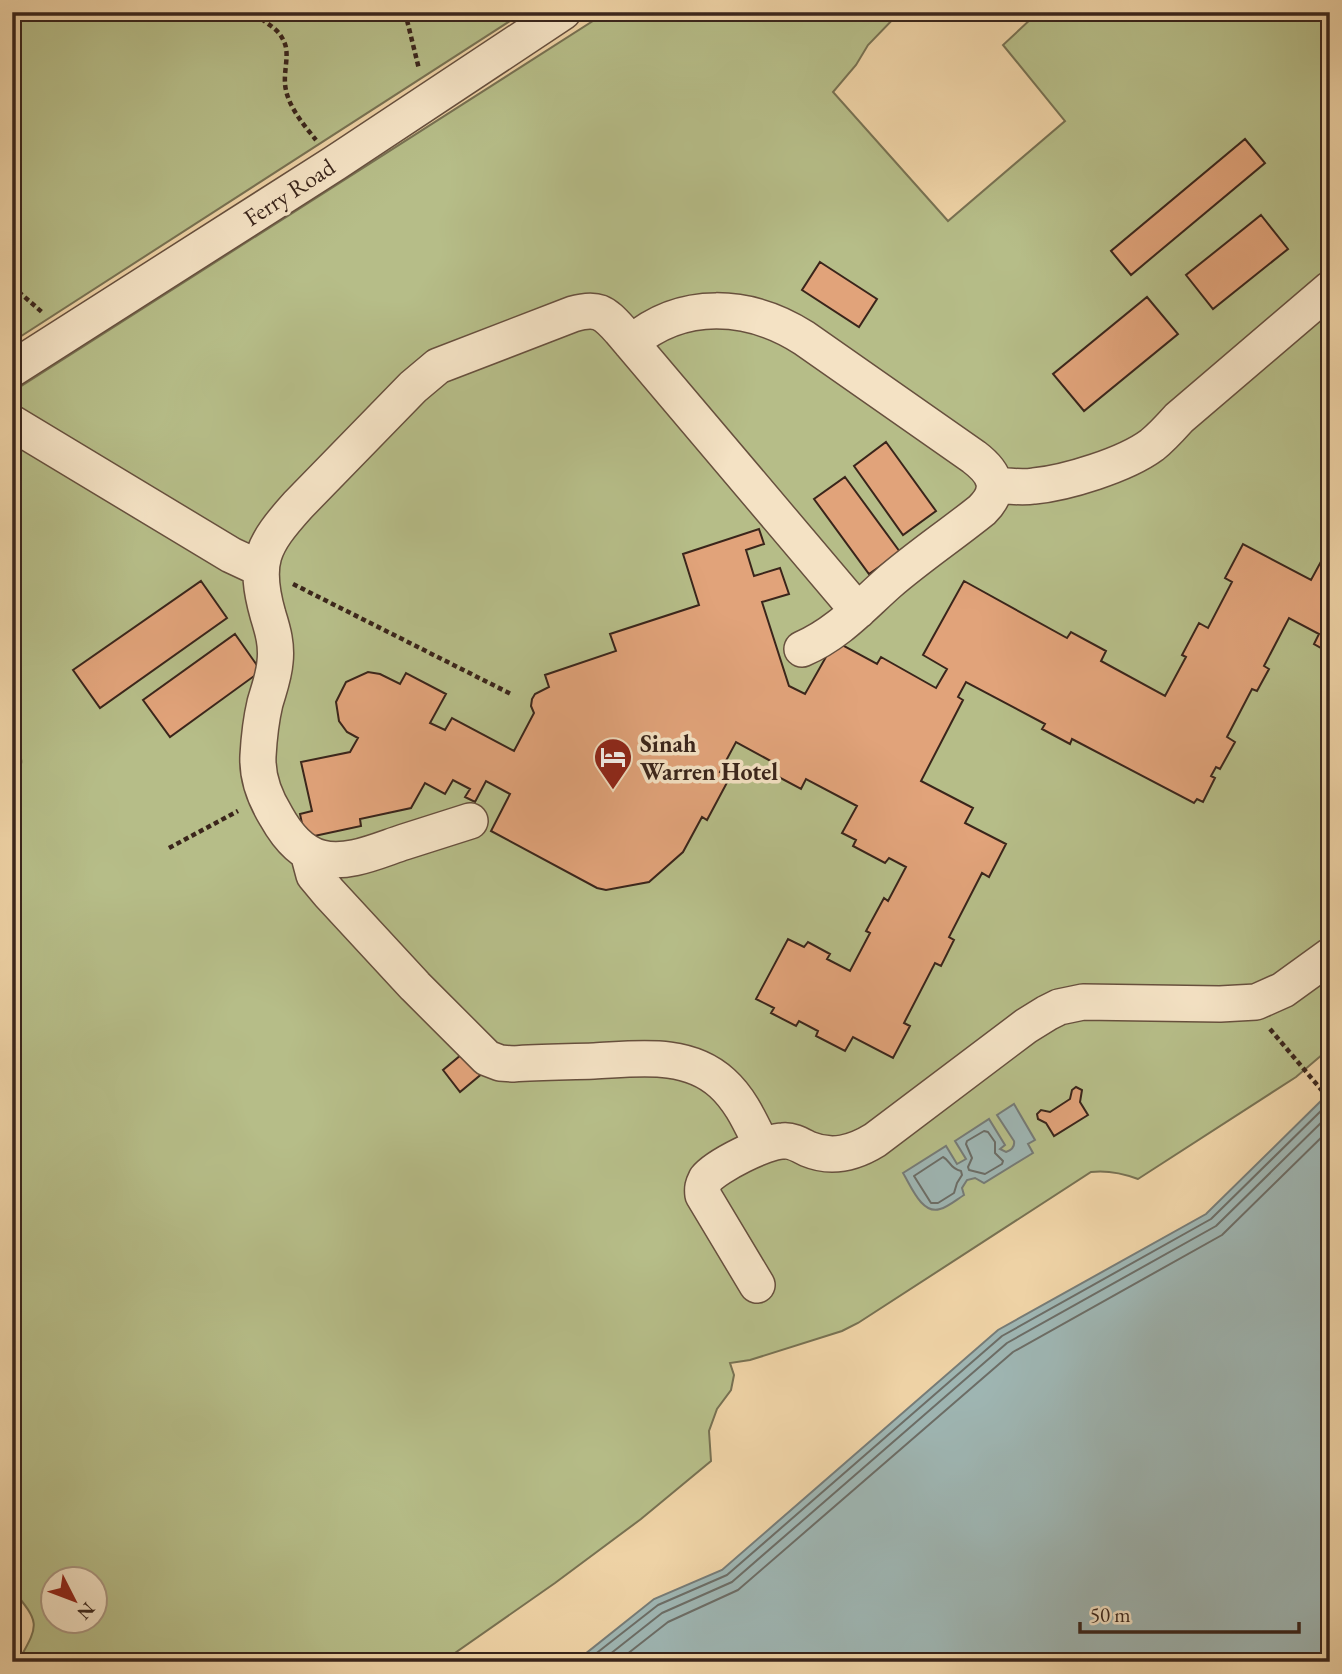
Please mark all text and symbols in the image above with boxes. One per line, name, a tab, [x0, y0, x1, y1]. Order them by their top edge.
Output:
street label: Ferry Road	[238, 151, 341, 233]
place label: Sinah Warren Hotel	[640, 728, 778, 787]
hotel icon: Sinah Warren Hotel	[592, 736, 634, 791]
north arrow	[38, 1566, 108, 1636]
scale bar	[1080, 1590, 1298, 1634]
text: N	[71, 1597, 101, 1626]
text: 50 m	[1090, 1601, 1131, 1628]

